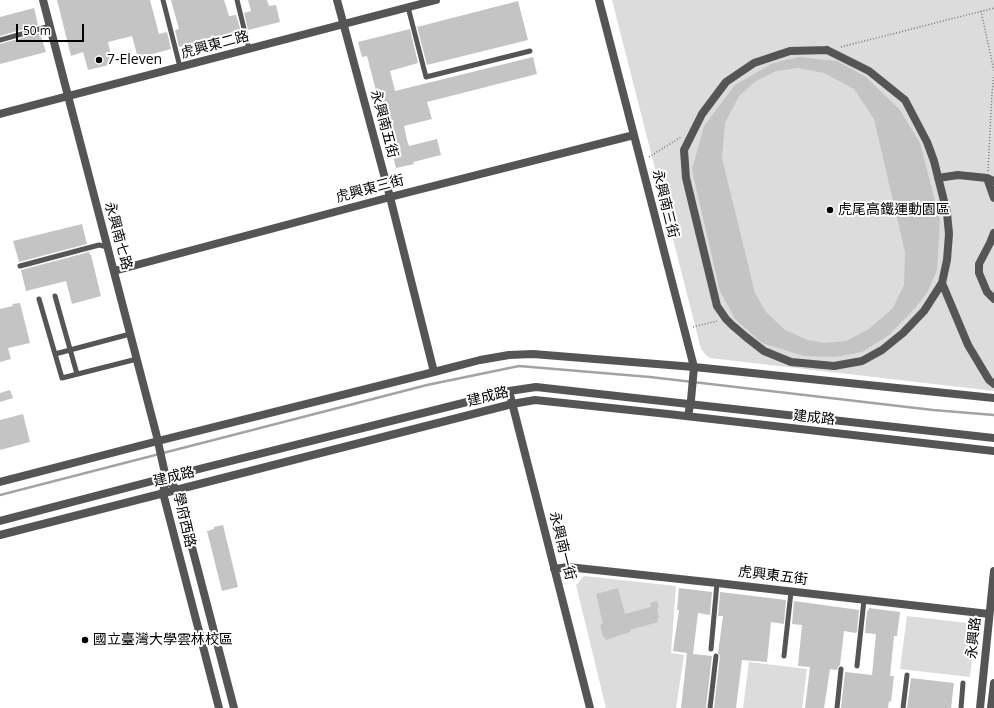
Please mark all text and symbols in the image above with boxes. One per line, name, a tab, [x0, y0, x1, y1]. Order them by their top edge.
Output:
scale bar	[18, 16, 86, 42]
text: 50 m	[23, 22, 51, 39]
street label: 虎興東二路	[179, 28, 251, 62]
place label: 7-Eleven	[107, 52, 162, 68]
marker: 7-Eleven	[94, 55, 104, 65]
street label: 永興南五街	[367, 88, 401, 160]
street label: 永興南三街	[648, 168, 682, 240]
street label: 虎興東三街	[334, 172, 406, 206]
street label: 永興南七路	[101, 200, 135, 272]
place label: 虎尾高鐵運動園區	[838, 202, 950, 218]
marker: 虎尾高鐵運動園區	[825, 205, 835, 215]
street label: 建成路	[466, 384, 510, 410]
street label: 建成路	[792, 407, 836, 429]
street label: 建成路	[152, 464, 196, 490]
street label: 學府西路	[170, 491, 198, 549]
street label: 永興南一街	[545, 510, 579, 582]
street label: 虎興東五街	[737, 563, 809, 589]
street label: 永興路	[963, 616, 985, 660]
place label: 國立臺灣大學雲林校區	[93, 632, 233, 648]
marker: 國立臺灣大學雲林校區	[80, 635, 90, 645]

